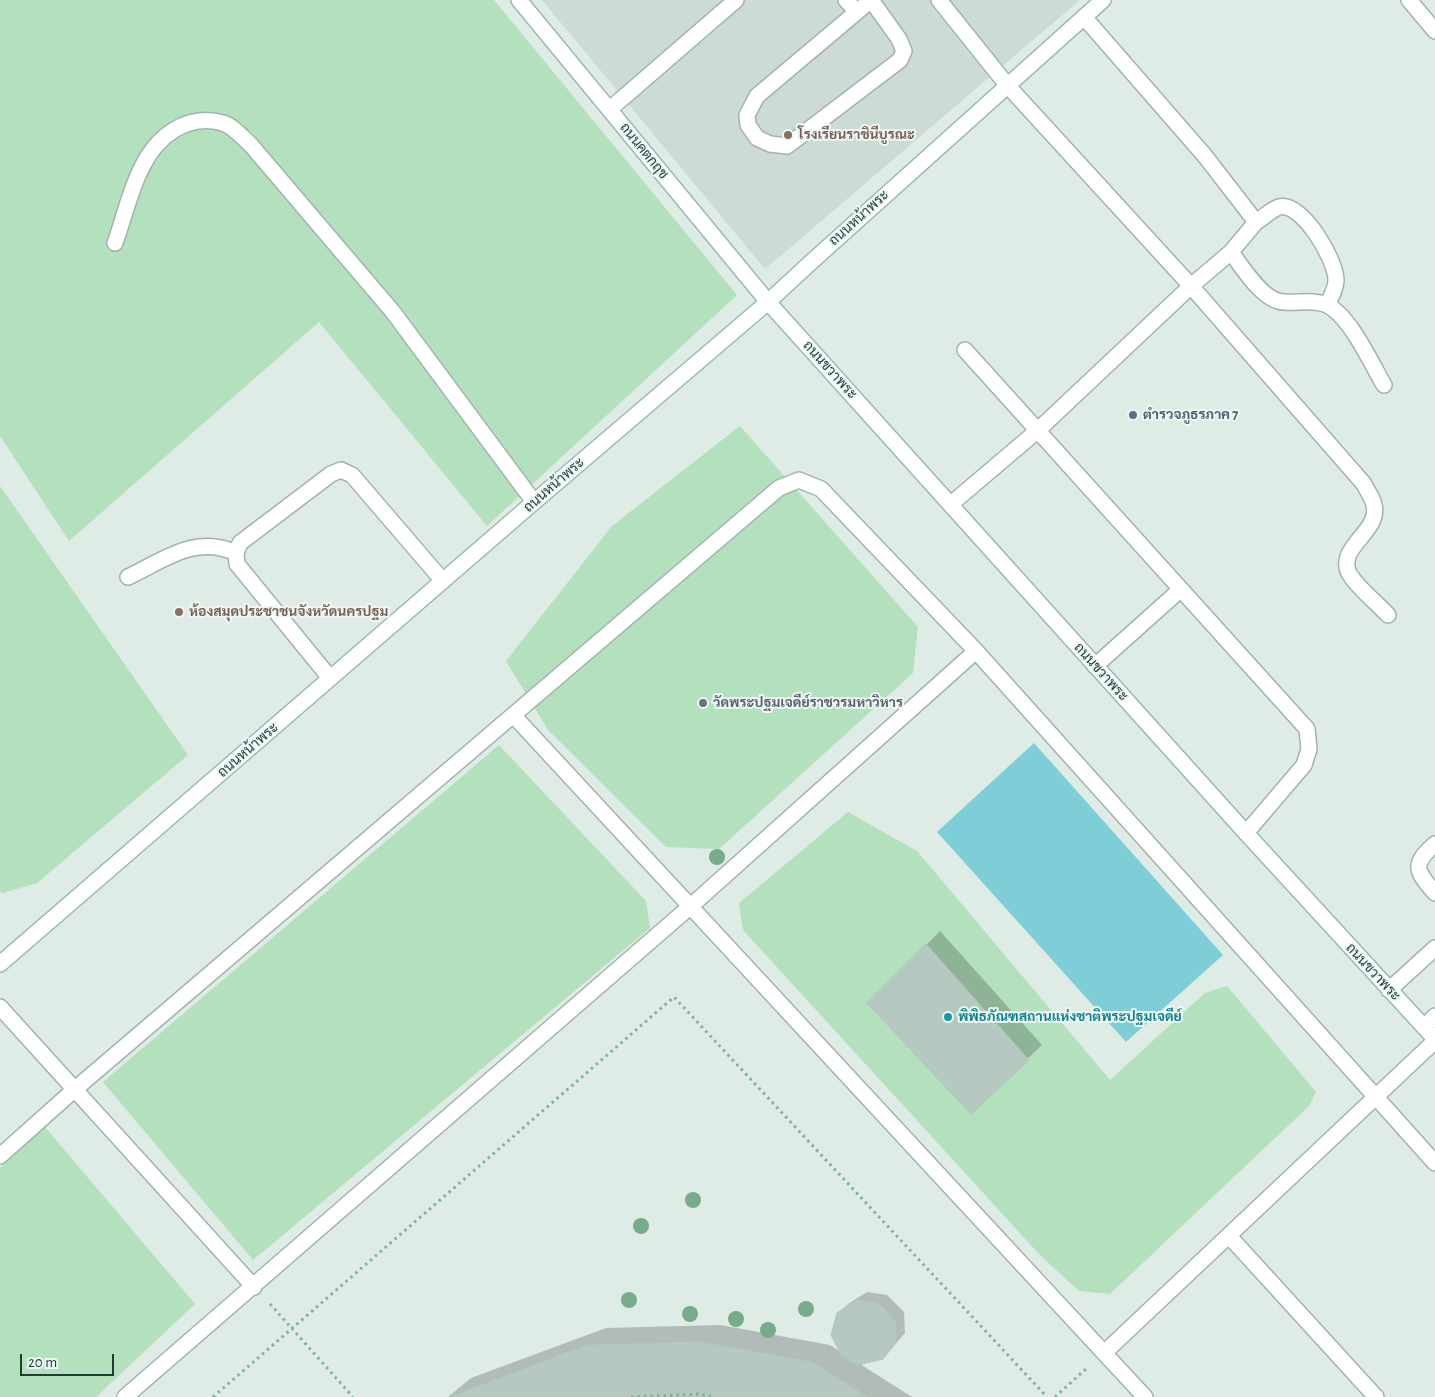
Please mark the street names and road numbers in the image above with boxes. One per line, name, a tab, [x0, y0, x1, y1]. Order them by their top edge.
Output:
street label: ถนนคตกฤช	[616, 119, 672, 183]
street label: ถนนหน้าพระ	[826, 187, 892, 249]
street label: ถนนขวาพระ	[799, 337, 861, 403]
street label: ถนนหน้าพระ	[520, 454, 588, 516]
street label: ถนนขวาพระ	[1070, 639, 1132, 705]
street label: ถนนหน้าพระ	[214, 719, 282, 781]
street label: ถนนขวาพระ	[1342, 940, 1404, 1004]

